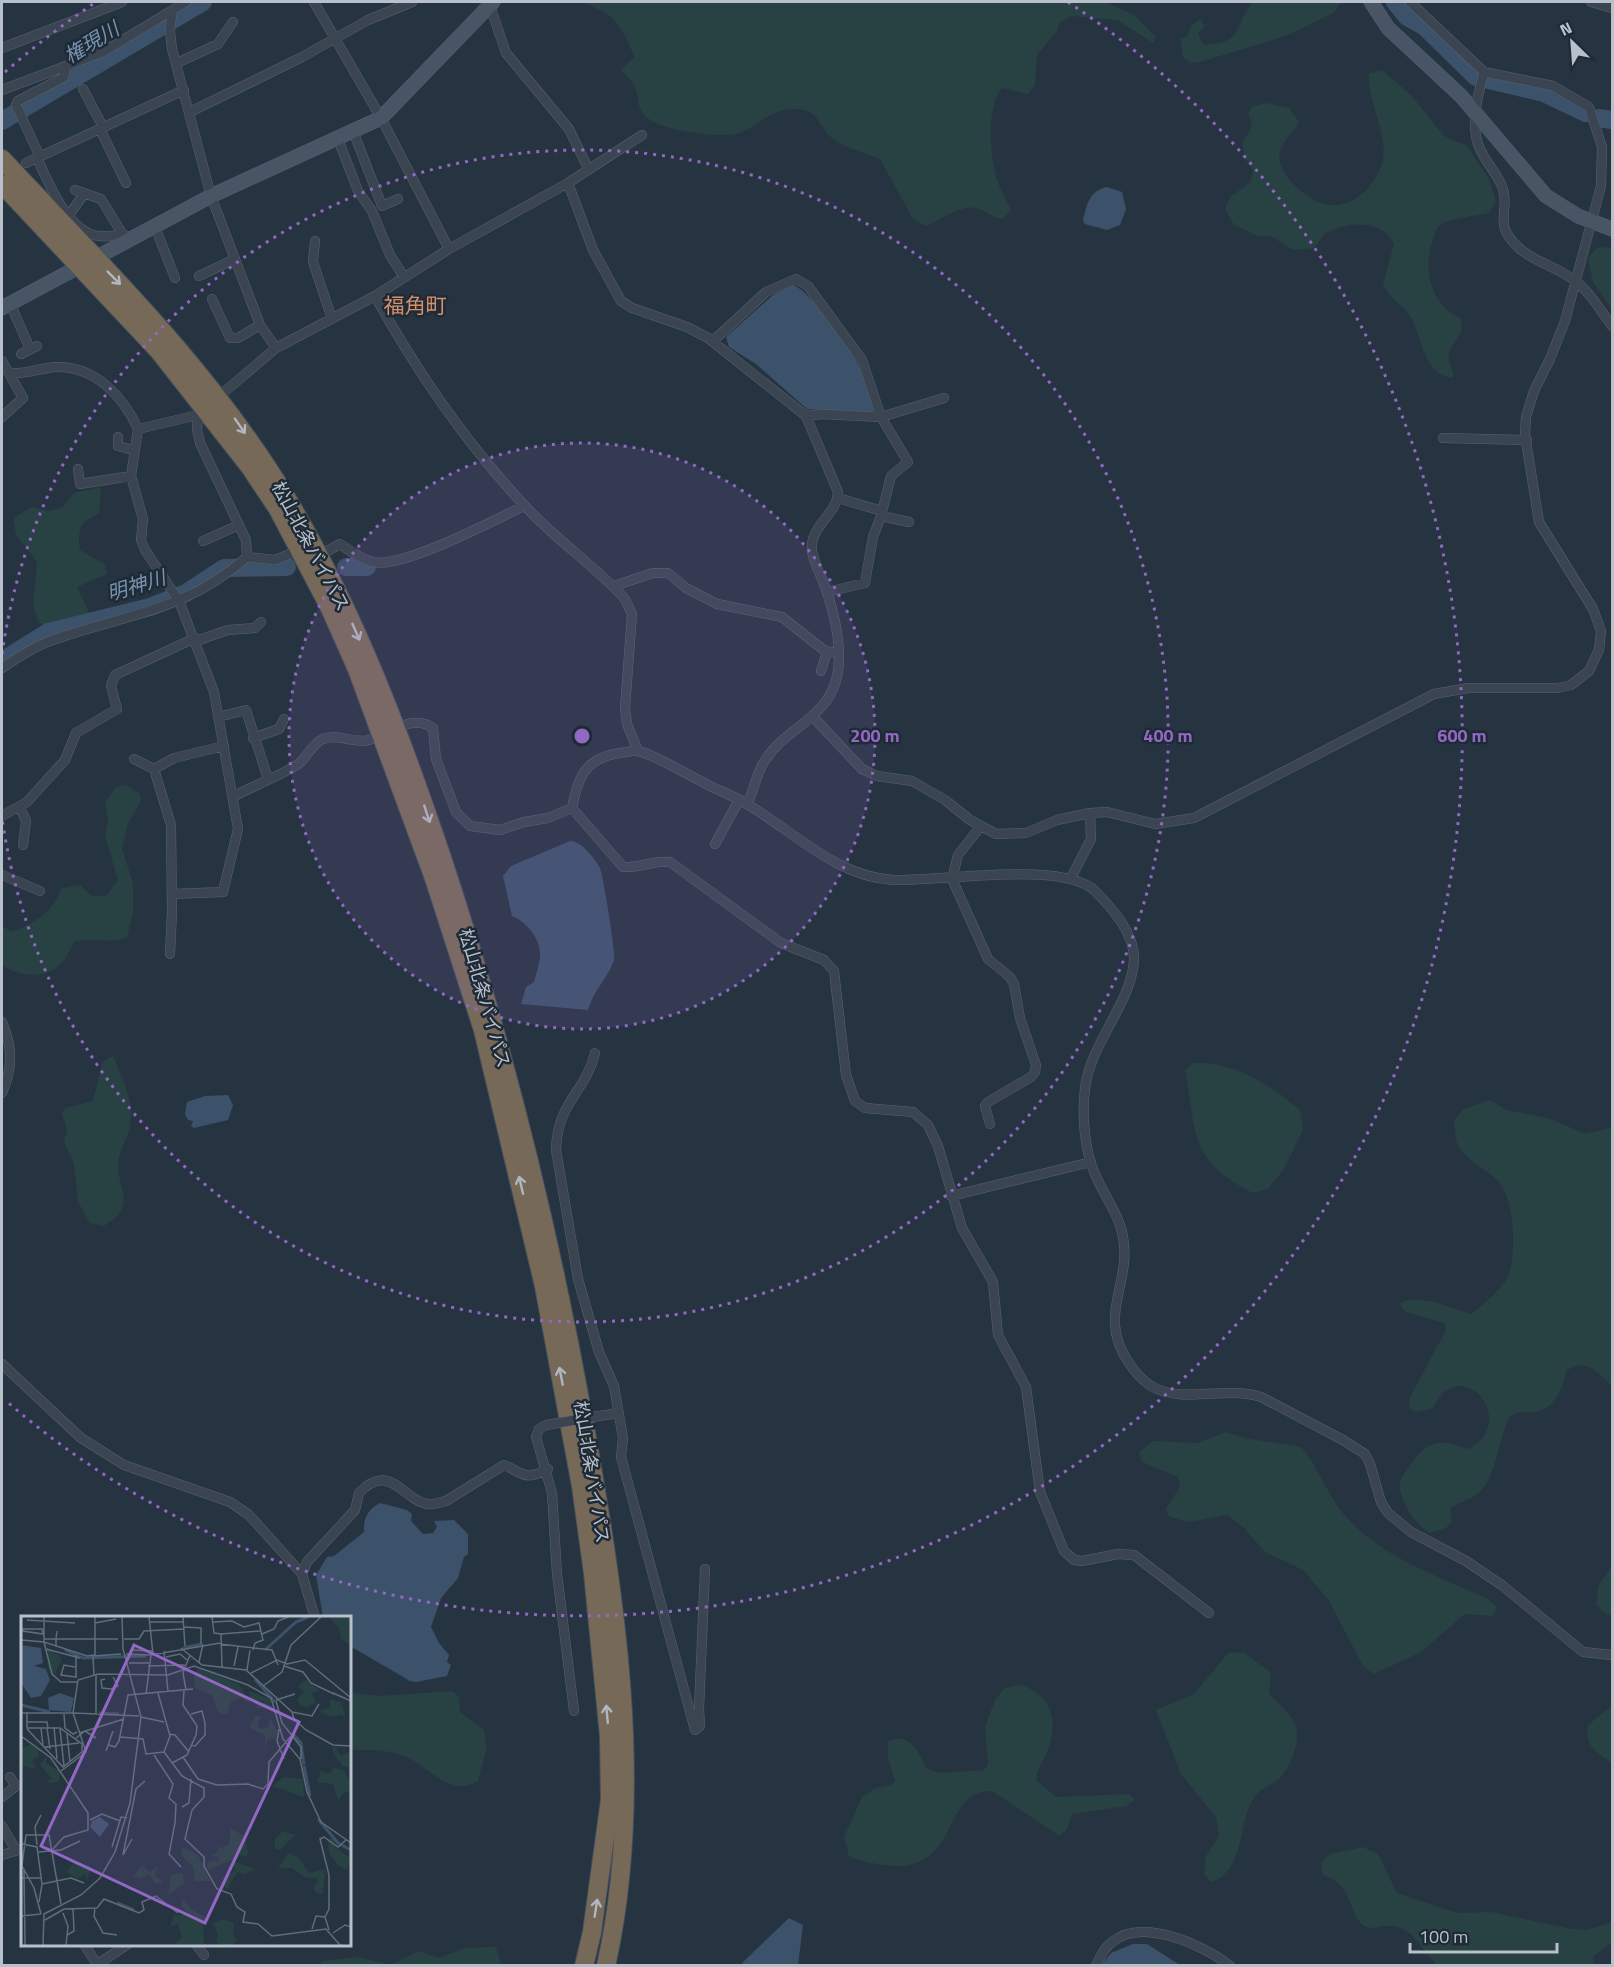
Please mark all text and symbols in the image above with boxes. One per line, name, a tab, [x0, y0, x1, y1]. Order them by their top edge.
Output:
water label: 権現川	[57, 12, 126, 71]
north arrow	[1542, 12, 1602, 72]
text: N	[1556, 15, 1576, 42]
one-way arrow	[107, 270, 122, 285]
district label: 福角町	[384, 289, 447, 321]
one-way arrow	[234, 418, 246, 434]
street label: 松山北条バイパス	[265, 476, 357, 616]
water label: 明神川	[103, 561, 171, 609]
one-way arrow	[351, 623, 362, 641]
text: 200 m	[850, 722, 900, 749]
text: 400 m	[1143, 722, 1193, 749]
text: 600 m	[1437, 722, 1487, 749]
centre of rings	[572, 726, 592, 746]
one-way arrow	[422, 804, 433, 823]
street label: 松山北条バイパス	[452, 925, 518, 1071]
one-way arrow	[514, 1176, 526, 1195]
one-way arrow	[555, 1366, 566, 1386]
street label: 松山北条バイパス	[567, 1399, 617, 1545]
inset map	[21, 1616, 351, 1946]
one-way arrow	[601, 1705, 612, 1725]
one-way arrow	[591, 1899, 602, 1919]
scale bar	[1410, 1916, 1557, 1954]
text: 100 m	[1419, 1923, 1468, 1950]

